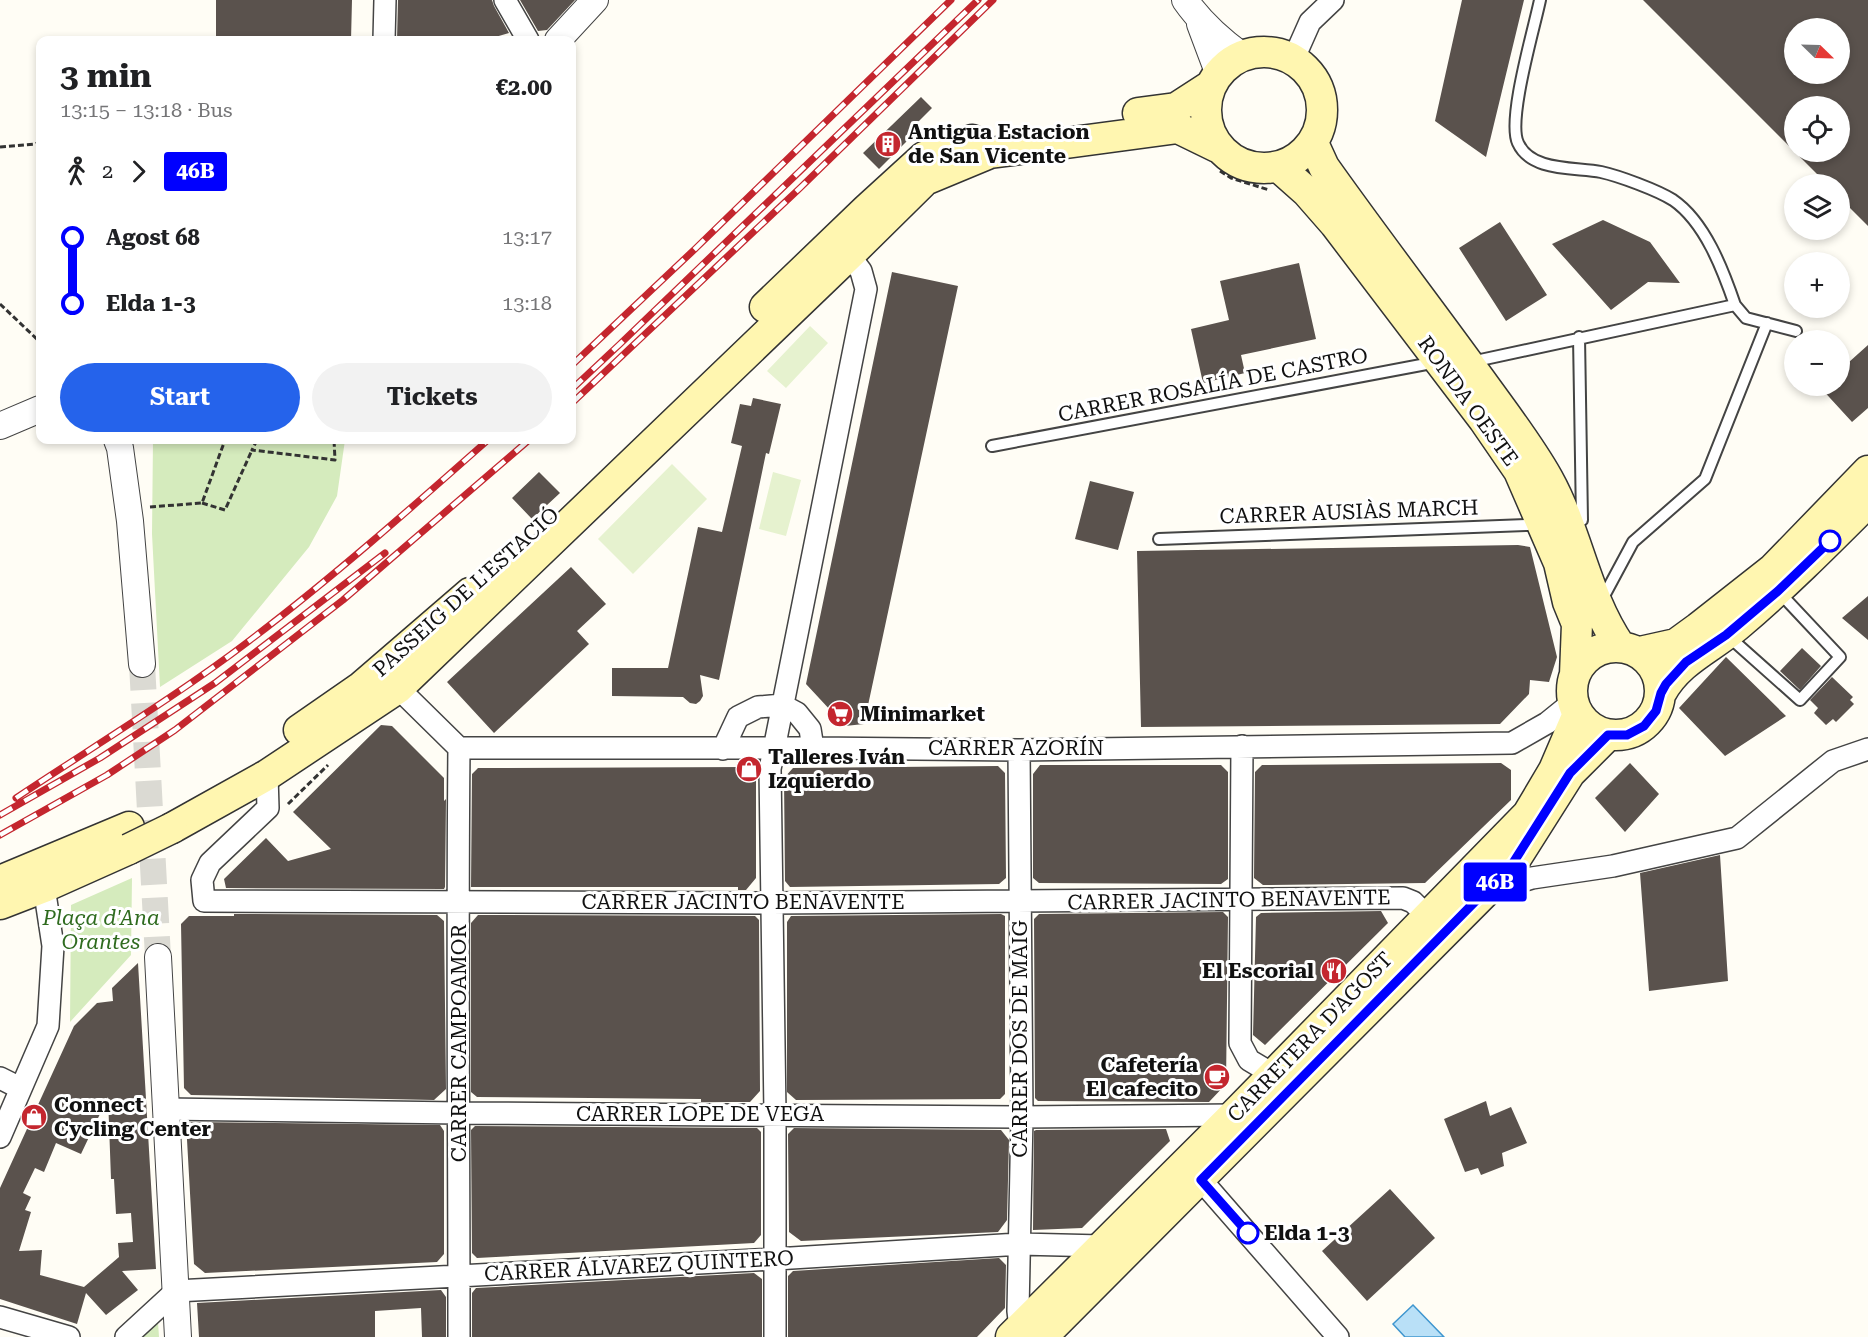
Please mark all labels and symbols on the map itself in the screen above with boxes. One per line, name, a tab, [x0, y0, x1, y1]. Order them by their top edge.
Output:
north arrow	[1784, 18, 1850, 84]
place label: Antigua Estacion de San Vicente	[908, 120, 1090, 168]
building icon: Antigua Estacion de San Vicente	[873, 129, 903, 159]
street label: RONDA OESTE	[1413, 332, 1523, 470]
street label: CARRER ROSALÍA DE CASTRO	[1056, 342, 1370, 427]
street label: CARRER AUSIÀS MARCH	[1219, 494, 1479, 529]
street label: PASSEIG DE L'ESTACIÓ	[368, 502, 564, 682]
unlabelled marker	[1819, 530, 1841, 552]
supermarket icon: Minimarket	[825, 699, 855, 729]
place label: Minimarket	[860, 702, 985, 726]
street label: CARRER AZORÍN	[928, 735, 1104, 760]
place label: Talleres Iván Izquierdo	[768, 745, 905, 793]
shop icon: Talleres Iván Izquierdo	[734, 754, 764, 784]
line badge: 46B	[1460, 862, 1530, 902]
street label: CARRER JACINTO BENAVENTE	[1067, 885, 1391, 915]
street label: CARRER JACINTO BENAVENTE	[581, 890, 905, 914]
park label: Plaça d'Ana Orantes	[41, 906, 160, 954]
street label: CARRER DOS DE MAIG	[1008, 920, 1032, 1158]
street label: CARRER CAMPOAMOR	[447, 923, 471, 1162]
street label: CARRETERA D'AGOST	[1223, 947, 1397, 1127]
restaurant icon: El Escorial	[1319, 956, 1349, 986]
place label: El Escorial	[1202, 959, 1314, 983]
place label: Cafetería El cafecito	[1086, 1053, 1199, 1101]
cafe icon: Cafetería El cafecito	[1202, 1062, 1232, 1092]
place label: Connect Cycling Center	[54, 1093, 212, 1141]
shop icon: Connect Cycling Center	[19, 1102, 49, 1132]
street label: CARRER LOPE DE VEGA	[576, 1102, 824, 1126]
place label: Elda 1-3	[1264, 1221, 1350, 1245]
marker: Elda 1-3	[1237, 1222, 1259, 1244]
street label: CARRER ÁLVAREZ QUINTERO	[483, 1245, 795, 1286]

